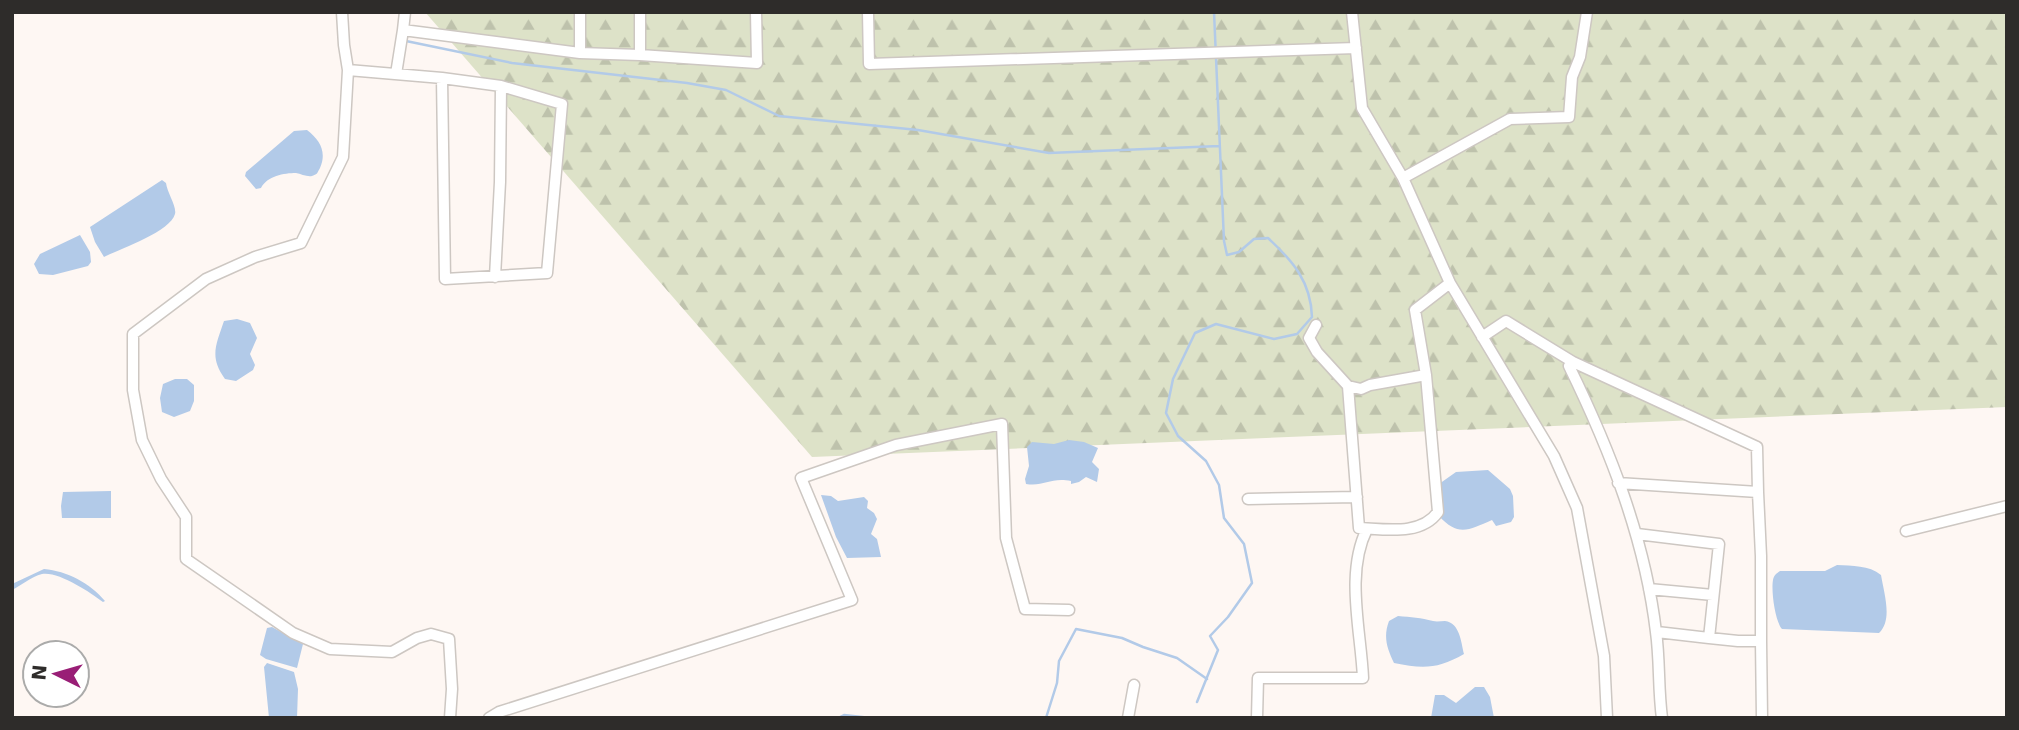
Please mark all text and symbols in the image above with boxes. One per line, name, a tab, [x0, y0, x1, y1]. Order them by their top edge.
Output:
north arrow	[21, 639, 91, 709]
text: N	[27, 664, 51, 681]

